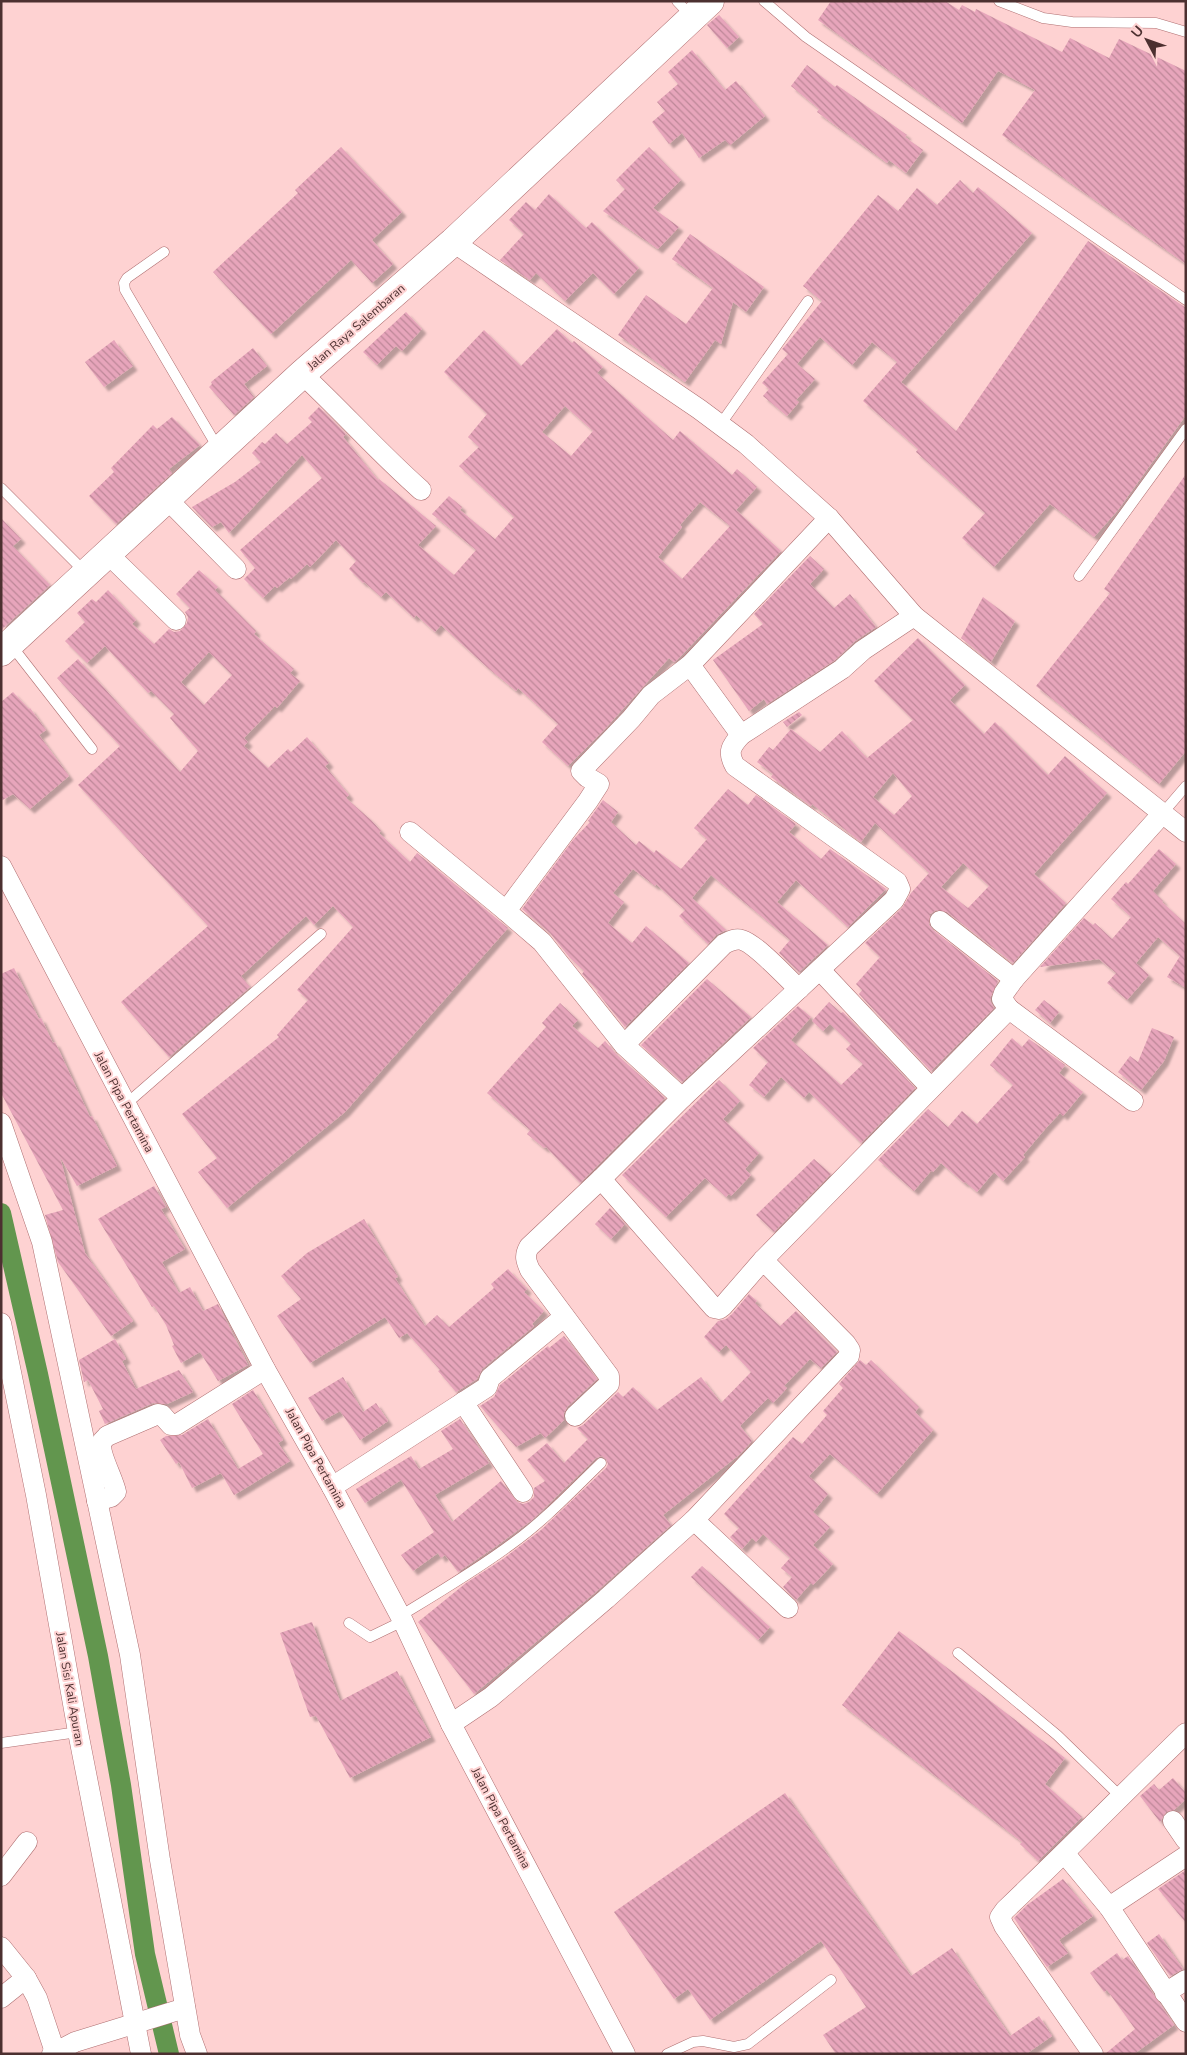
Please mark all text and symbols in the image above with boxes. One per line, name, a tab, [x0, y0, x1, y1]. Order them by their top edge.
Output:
north arrow	[1122, 15, 1172, 65]
text: U	[1127, 22, 1148, 42]
street label: Jalan Raya Salembaran	[303, 280, 408, 375]
street label: Jalan Pipa Pertamina	[90, 1048, 157, 1155]
street label: Jalan Pipa Pertamina	[281, 1404, 350, 1511]
street label: Jalan Sisi Kali Apuran	[52, 1630, 88, 1747]
street label: Jalan Pipa Pertamina	[467, 1764, 534, 1871]

